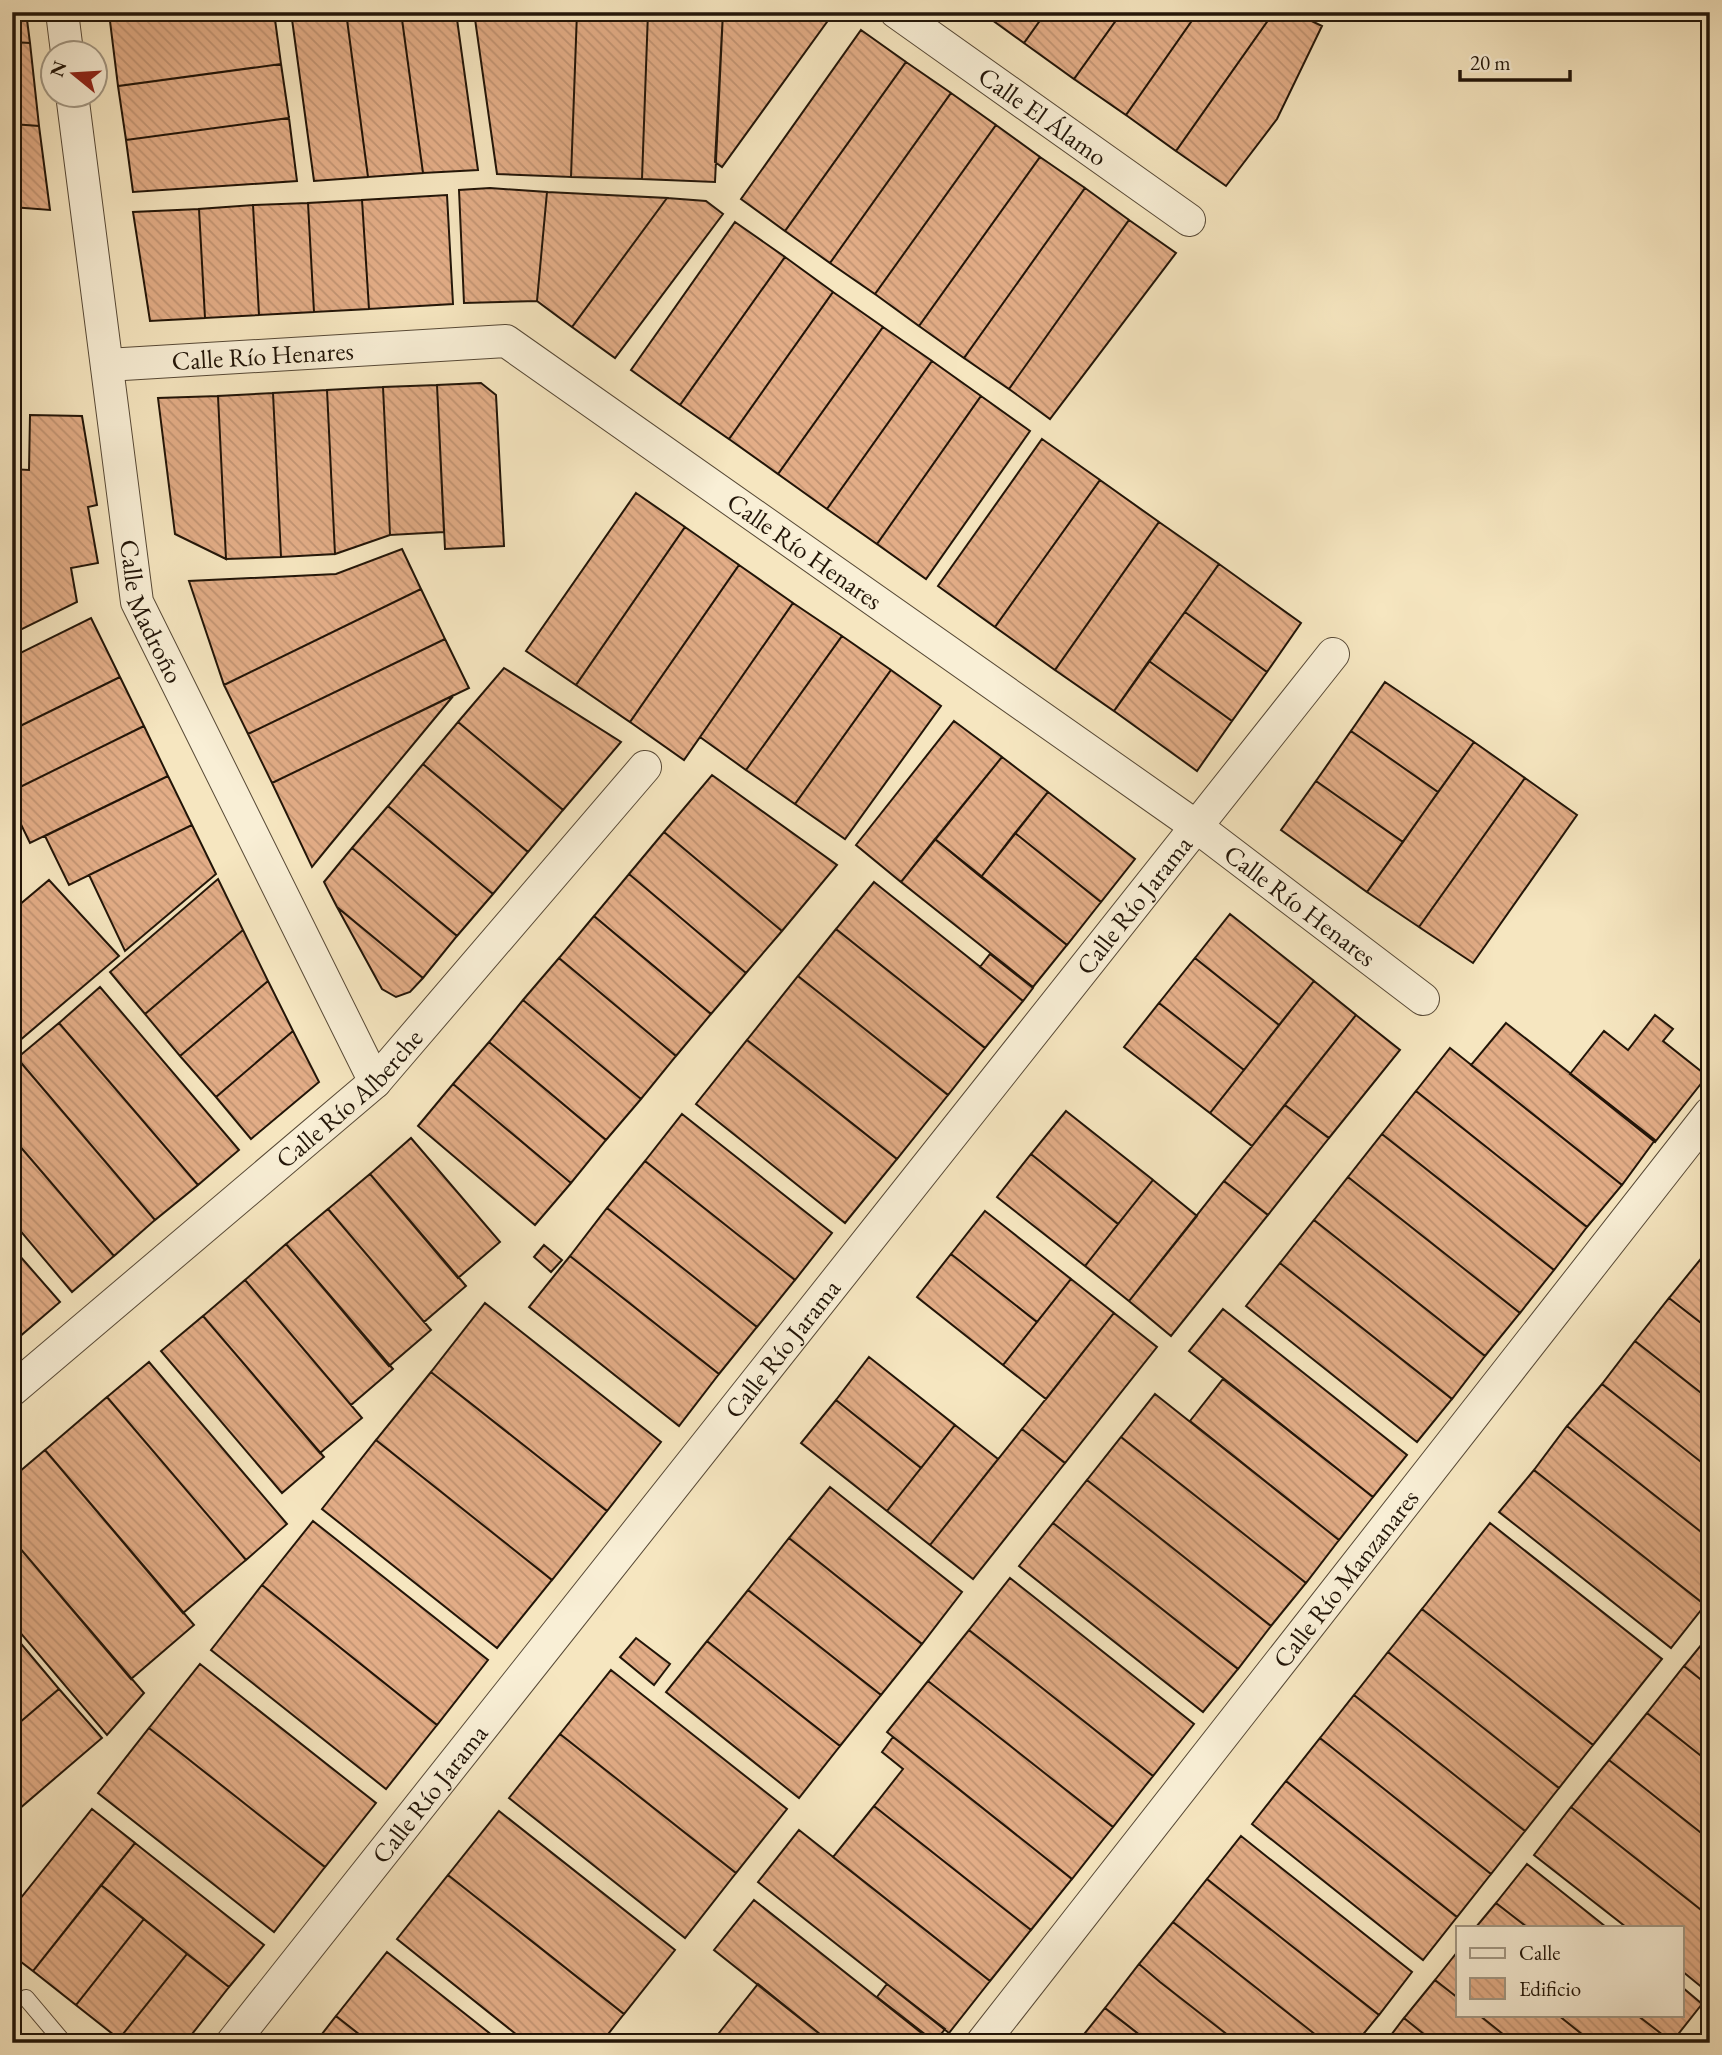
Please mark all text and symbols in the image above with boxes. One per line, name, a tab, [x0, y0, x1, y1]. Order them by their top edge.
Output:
north arrow	[38, 38, 108, 108]
scale bar	[1460, 38, 1570, 82]
text: 20 m	[1470, 49, 1511, 76]
text: N	[44, 57, 73, 80]
street label: Calle El Álamo	[972, 59, 1114, 174]
street label: Calle Río Henares	[171, 333, 355, 378]
street label: Calle Río Henares	[720, 485, 889, 617]
street label: Calle Madroño	[112, 538, 192, 689]
street label: Calle Río Jarama	[1068, 828, 1200, 982]
street label: Calle Río Henares	[1217, 837, 1383, 974]
street label: Calle Río Alberche	[269, 1022, 430, 1176]
street label: Calle Río Jarama	[717, 1272, 848, 1425]
street label: Calle Río Manzanares	[1265, 1482, 1426, 1675]
street label: Calle Río Jarama	[364, 1717, 496, 1870]
legend	[1456, 1926, 1684, 2016]
text: Calle	[1519, 1939, 1561, 1966]
text: Edificio	[1519, 1975, 1581, 2002]

